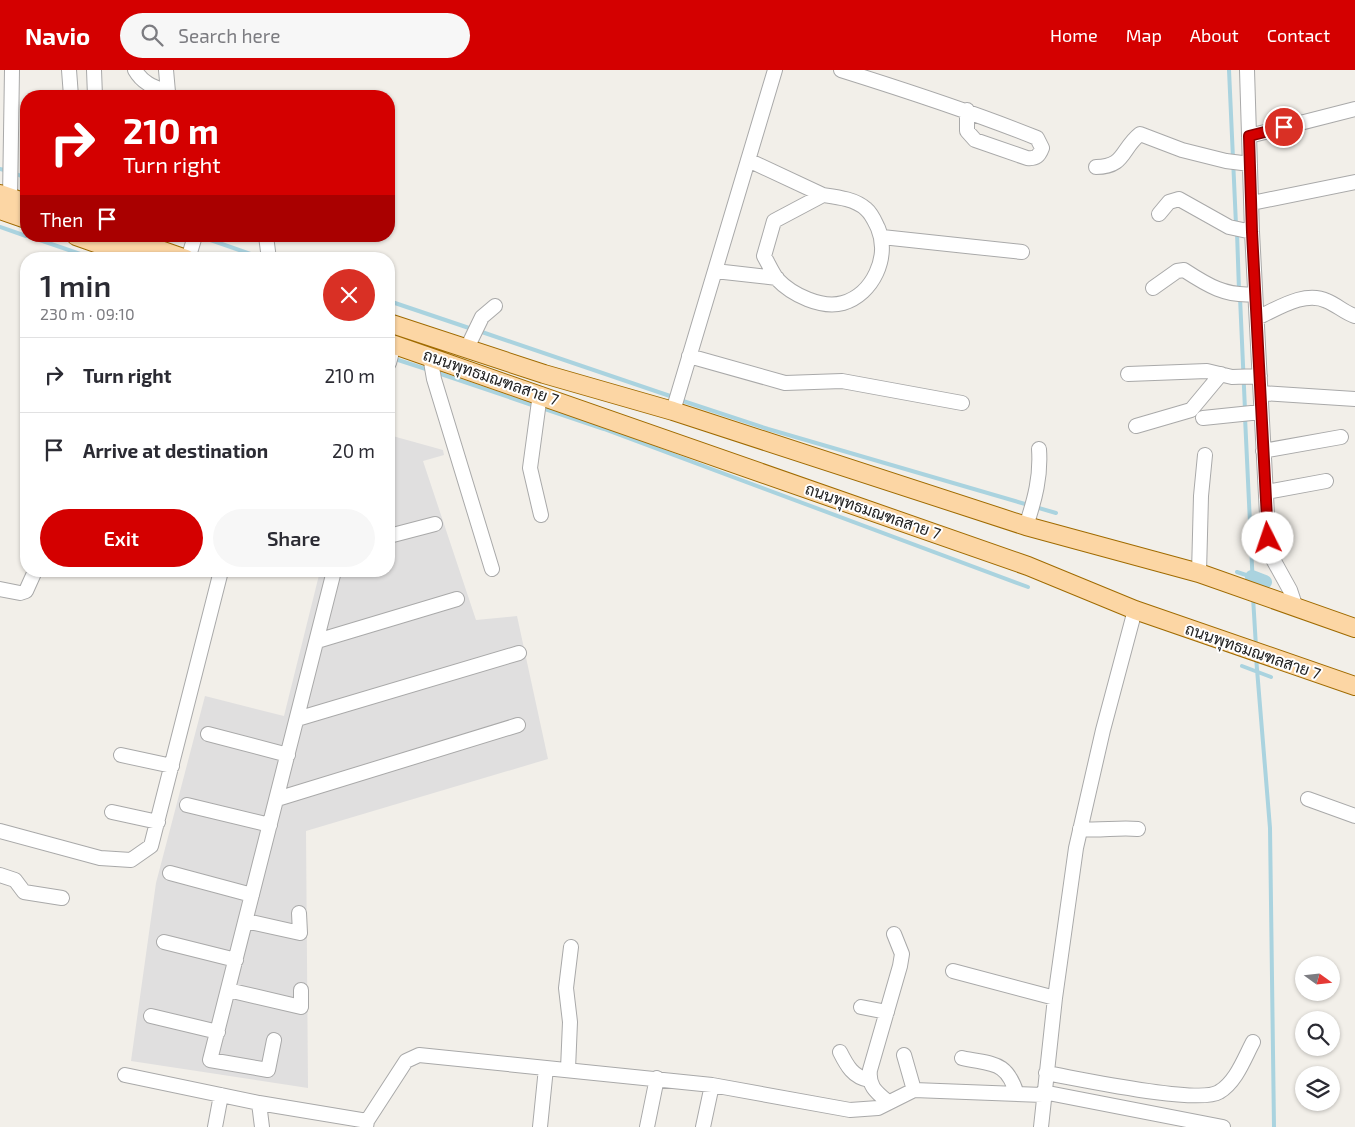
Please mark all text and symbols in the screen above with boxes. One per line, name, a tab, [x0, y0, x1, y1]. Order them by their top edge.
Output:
search box	[120, 13, 470, 58]
text: Navio	[25, 21, 90, 50]
icon: search	[138, 21, 166, 49]
text: Search here	[178, 24, 280, 47]
text: Home	[1050, 24, 1098, 46]
text: Map	[1126, 24, 1162, 46]
text: About	[1190, 24, 1239, 46]
text: Contact	[1267, 24, 1330, 46]
pin	[1263, 106, 1305, 148]
text: 210 m	[123, 109, 219, 151]
icon: right	[40, 110, 105, 175]
icon: arrive	[1270, 113, 1298, 141]
text: Turn right	[123, 151, 221, 177]
icon: arrive	[93, 205, 121, 233]
text: Then	[40, 208, 83, 231]
text: 1 min	[40, 267, 111, 303]
button: close	[323, 269, 375, 321]
text: 230 m · 09:10	[40, 304, 135, 323]
street label: ถนนพุทธมณฑลสาย 7	[420, 344, 561, 411]
icon: right	[40, 361, 68, 389]
text: Turn right	[83, 364, 171, 387]
text: 210 m	[324, 364, 375, 387]
icon: arrive	[40, 436, 68, 464]
text: Arrive at destination	[83, 439, 268, 462]
text: 20 m	[332, 439, 375, 462]
street label: ถนนพุทธมณฑลสาย 7	[802, 478, 943, 545]
button: Exit	[40, 509, 203, 567]
button: Share	[213, 509, 375, 567]
position arrow	[1241, 511, 1293, 563]
street label: ถนนพุทธมณฑลสาย 7	[1182, 618, 1323, 685]
north arrow	[1295, 956, 1340, 1001]
map controls	[1295, 956, 1340, 1111]
button: search	[1295, 1011, 1340, 1056]
button: layers	[1295, 1066, 1340, 1111]

